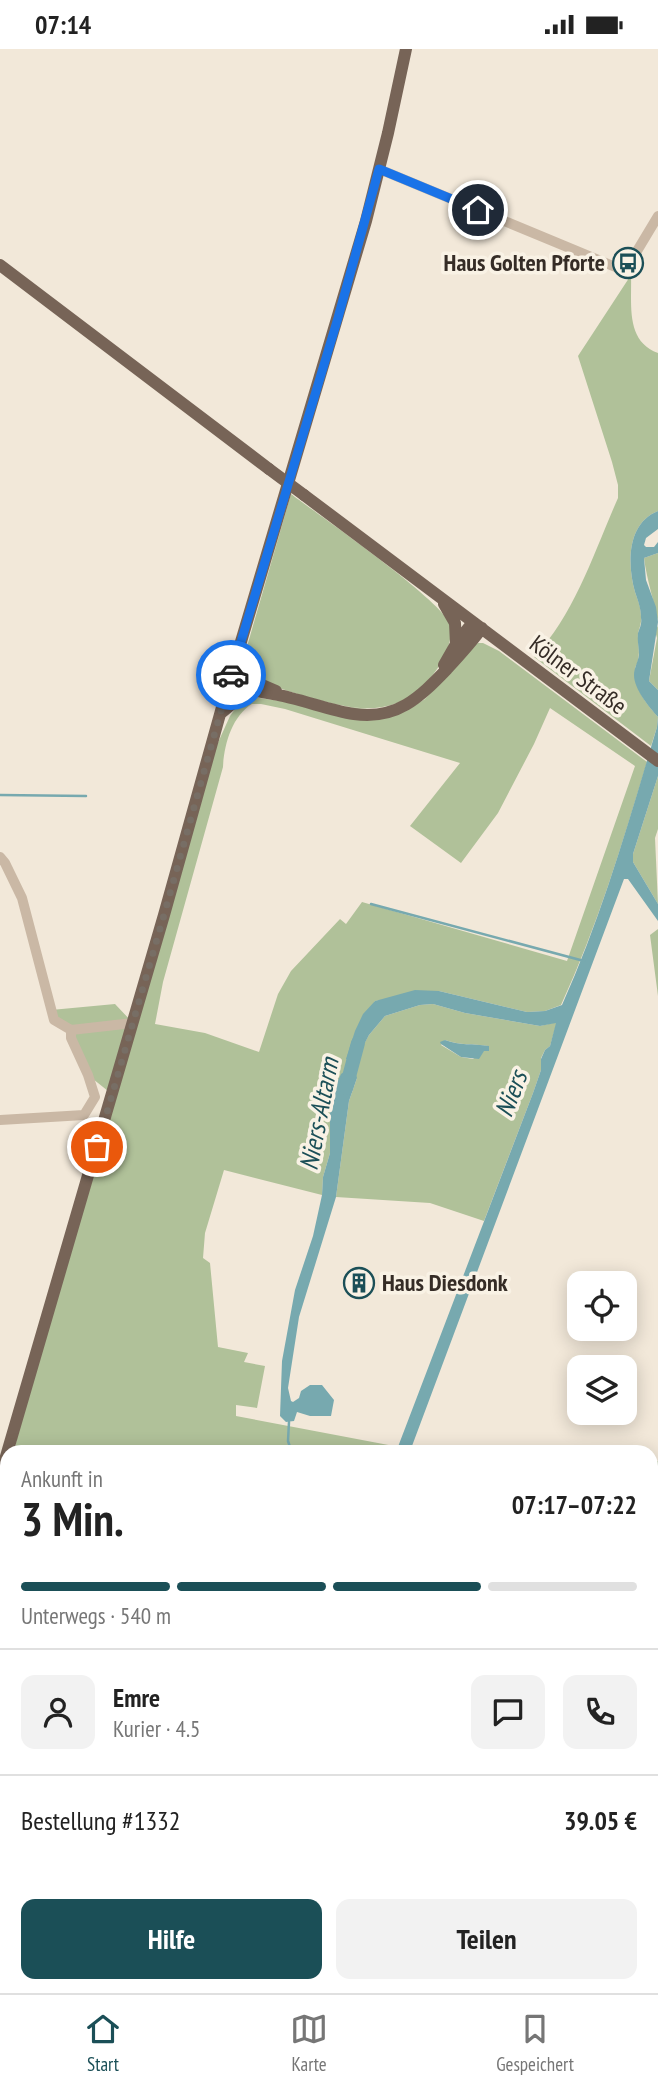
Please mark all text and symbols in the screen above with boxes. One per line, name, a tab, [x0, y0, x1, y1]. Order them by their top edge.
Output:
text: 07:14	[35, 8, 91, 41]
pin	[448, 180, 508, 240]
icon: home	[459, 191, 497, 229]
bus stop icon: Haus Golten Pforte	[611, 246, 645, 280]
place label: Haus Golten Pforte	[444, 247, 605, 278]
street label: Kölner Straße	[524, 628, 633, 721]
courier	[196, 640, 266, 710]
icon: car	[212, 656, 250, 694]
water label: Niers-Altarm	[291, 1053, 346, 1173]
water label: Niers	[487, 1064, 535, 1121]
pin	[67, 1117, 127, 1177]
icon: bag	[78, 1128, 116, 1166]
building icon: Haus Diesdonk	[342, 1266, 376, 1300]
place label: Haus Diesdonk	[382, 1267, 508, 1298]
map controls	[567, 1271, 637, 1425]
button: locate	[567, 1271, 637, 1341]
button: layers	[567, 1355, 637, 1425]
text: Ankunft in	[21, 1464, 103, 1493]
text: 07:17–07:22	[512, 1488, 637, 1521]
text: 3 Min.	[21, 1489, 124, 1549]
text: Unterwegs · 540 m	[21, 1601, 171, 1630]
button: person	[21, 1675, 95, 1749]
button: chat	[471, 1675, 545, 1749]
button: phone	[563, 1675, 637, 1749]
text: Emre	[113, 1681, 160, 1714]
text: Kurier · 4.5	[113, 1714, 200, 1743]
text: Bestellung #1332	[21, 1804, 181, 1837]
text: 39.05 €	[564, 1804, 637, 1837]
button: Hilfe	[21, 1899, 322, 1979]
button: Teilen	[336, 1899, 637, 1979]
tab: Start	[84, 2010, 122, 2076]
tab: Karte	[290, 2010, 328, 2076]
tab: Gespeichert	[496, 2010, 574, 2076]

